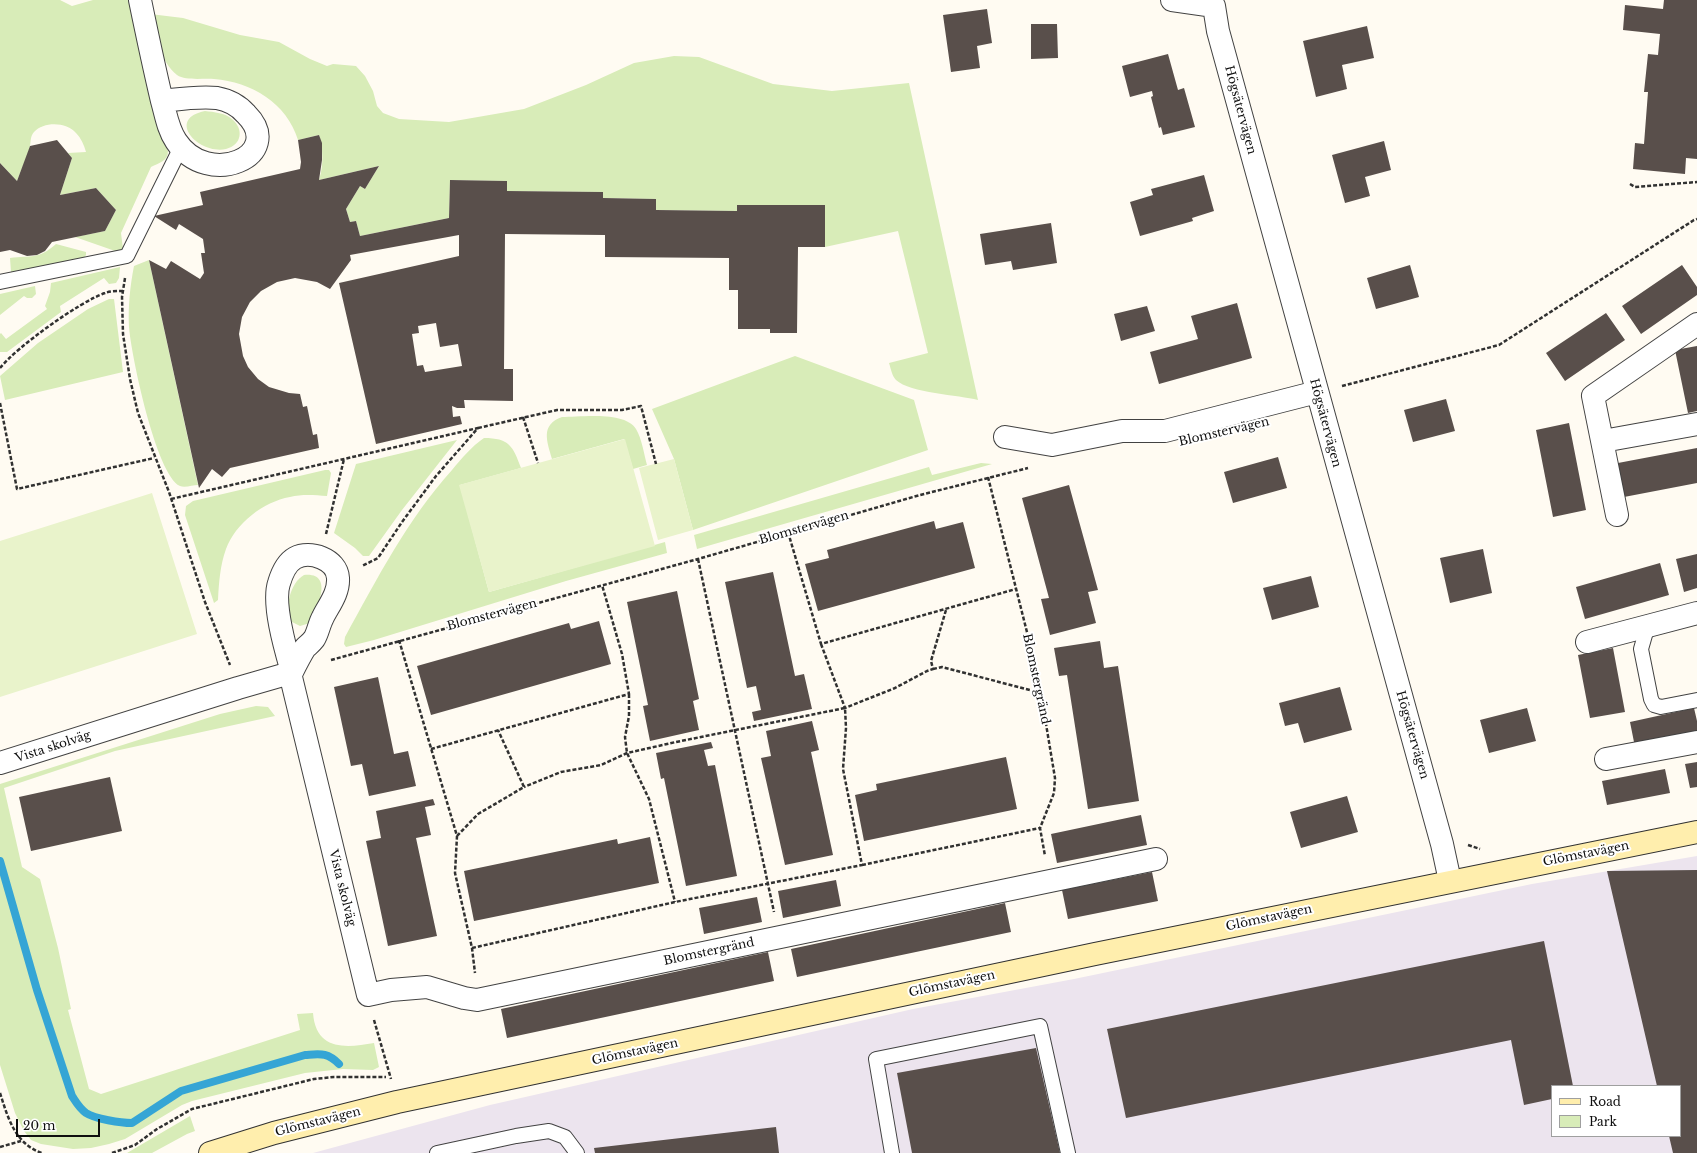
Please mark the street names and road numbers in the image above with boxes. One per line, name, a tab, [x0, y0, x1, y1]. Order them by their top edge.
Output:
street label: Högsätervägen	[1221, 64, 1259, 156]
street label: Högsätervägen	[1306, 377, 1344, 469]
street label: Blomstervägen	[1177, 415, 1271, 449]
street label: Blomstervägen	[758, 508, 850, 548]
street label: Blomstervägen	[445, 596, 539, 634]
street label: Blomstergränd	[1019, 632, 1053, 726]
street label: Högsätervägen	[1393, 689, 1431, 781]
street label: Vista skolväg	[13, 728, 93, 766]
street label: Glömstavägen	[1542, 839, 1630, 869]
street label: Vista skolväg	[326, 848, 358, 928]
street label: Glömstavägen	[1225, 902, 1313, 934]
street label: Blomstergränd	[662, 935, 756, 969]
street label: Glömstavägen	[908, 968, 996, 1000]
street label: Glömstavägen	[591, 1036, 679, 1068]
street label: Glömstavägen	[274, 1104, 362, 1140]

